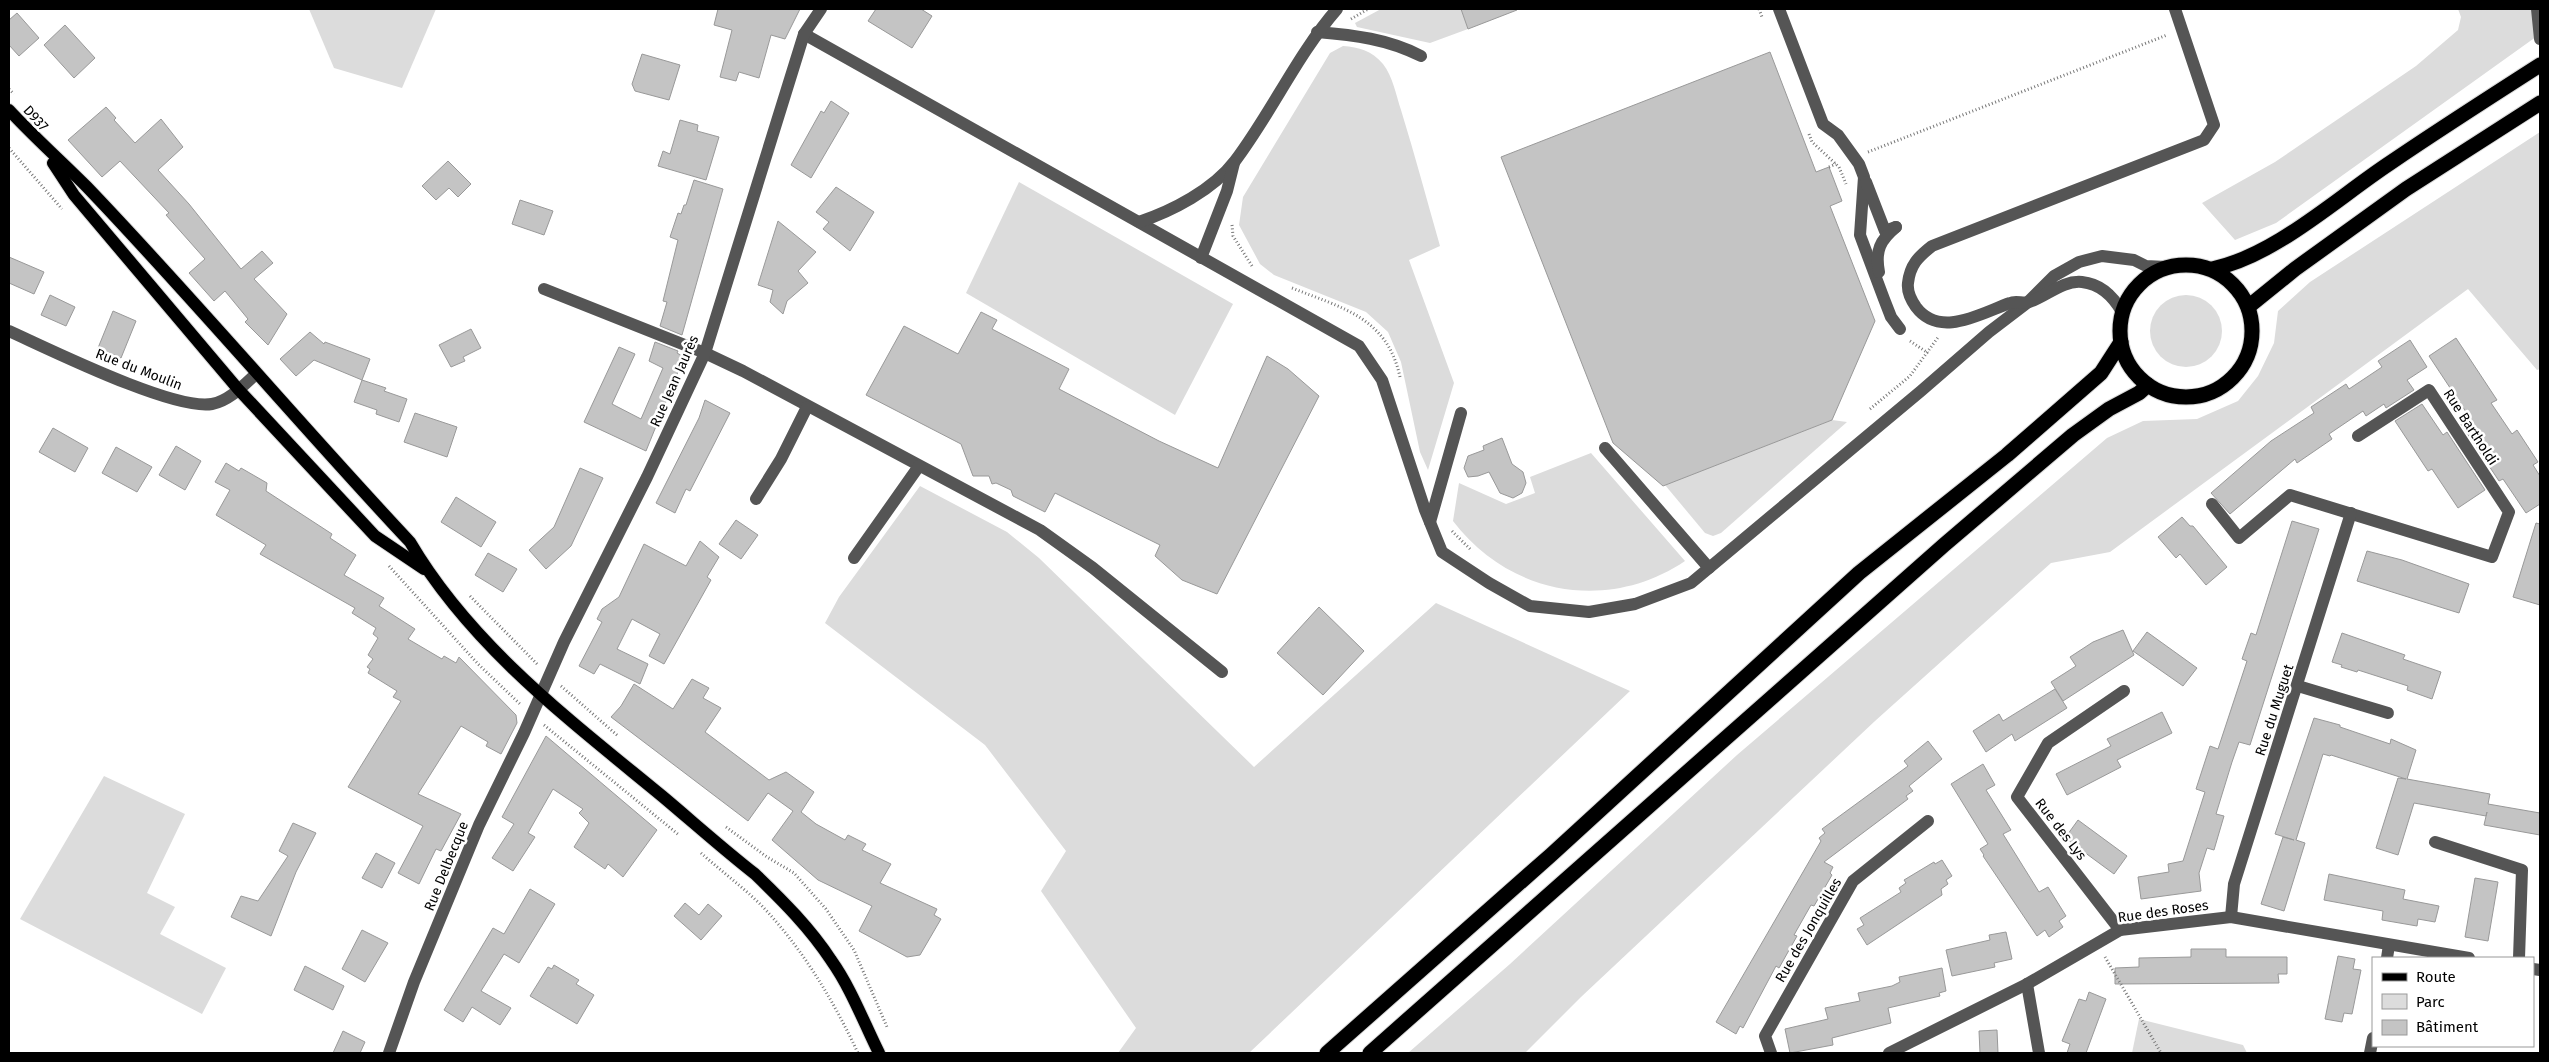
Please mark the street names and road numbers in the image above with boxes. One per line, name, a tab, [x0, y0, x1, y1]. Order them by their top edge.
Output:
street label: D937	[19, 102, 52, 135]
street label: Rue Jean Jaurès	[647, 332, 702, 430]
street label: Rue du Moulin	[93, 345, 185, 394]
street label: Rue Bartholdi	[2440, 386, 2501, 469]
street label: Rue du Muguet	[2252, 661, 2298, 758]
street label: Rue des Lys	[2031, 795, 2090, 864]
street label: Rue Delbecque	[421, 819, 472, 914]
street label: Rue des Jonquilles	[1772, 875, 1845, 985]
street label: Rue des Roses	[2117, 897, 2210, 926]

